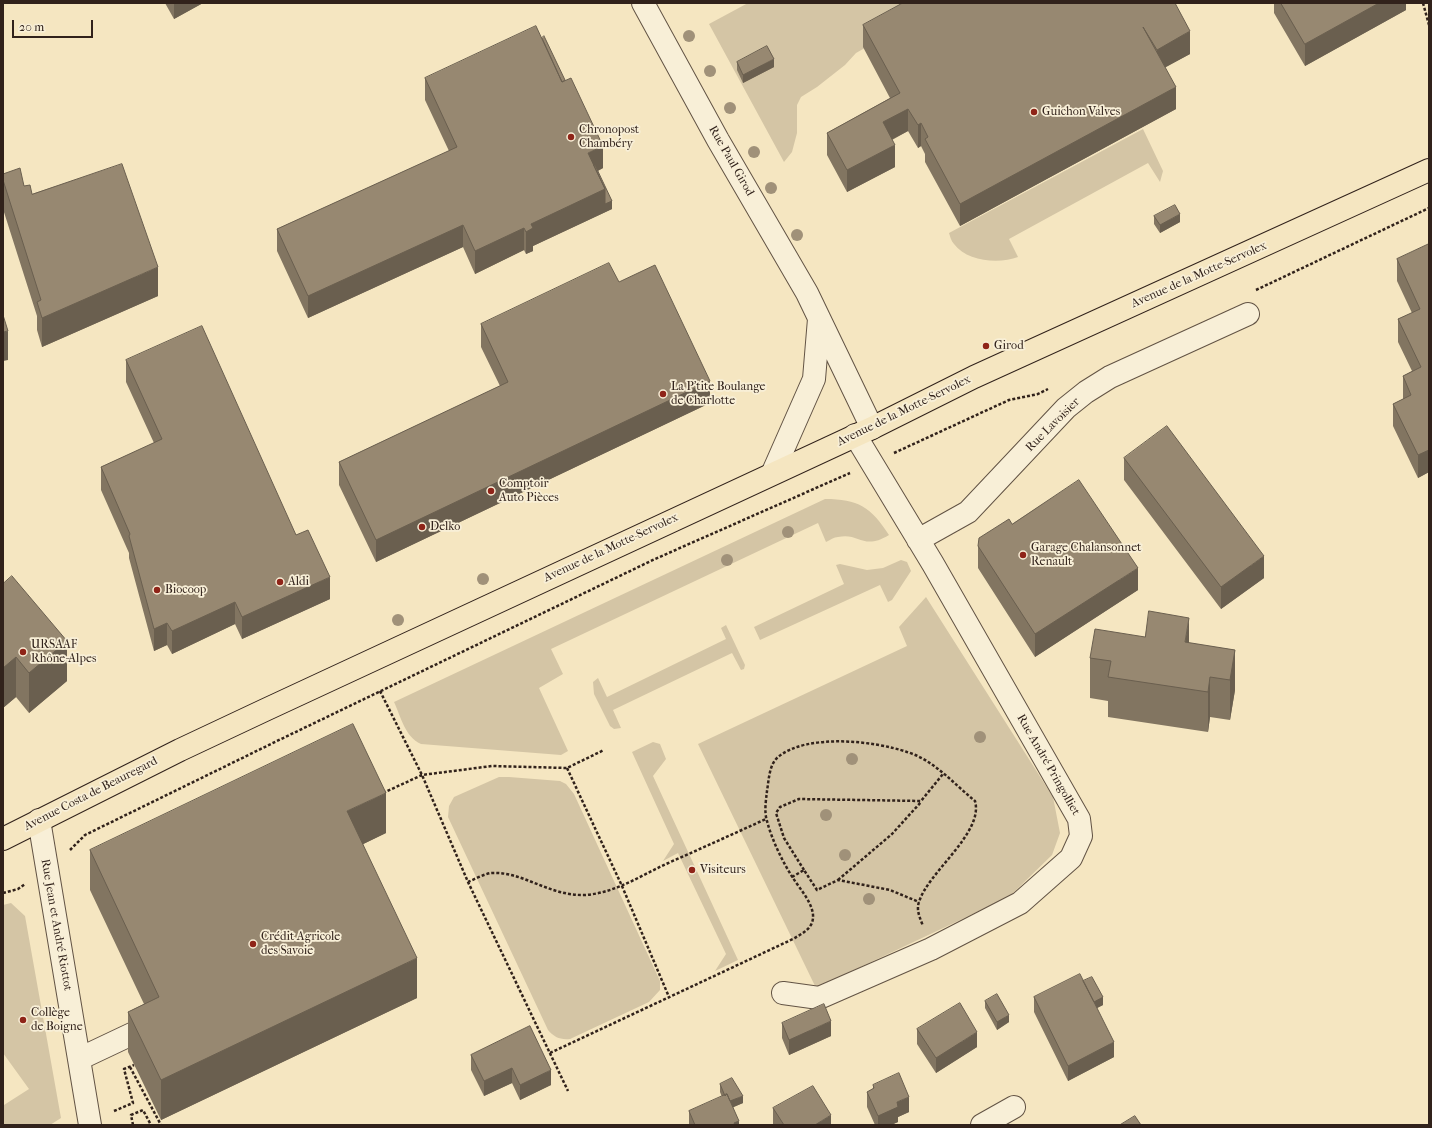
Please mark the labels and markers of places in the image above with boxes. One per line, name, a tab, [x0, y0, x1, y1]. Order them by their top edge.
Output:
place label: Guichon Valves	[1042, 105, 1120, 119]
marker: Guichon Valves	[1029, 107, 1039, 117]
place label: Chronopost Chambéry	[579, 123, 639, 151]
marker: Chronopost Chambéry	[566, 132, 576, 142]
place label: Girod	[994, 339, 1024, 353]
marker: Girod	[981, 341, 991, 351]
place label: La P'tite Boulange de Charlotte	[671, 380, 765, 408]
marker: La P'tite Boulange de Charlotte	[658, 389, 668, 399]
place label: Comptoir Auto Pièces	[499, 477, 559, 505]
marker: Comptoir Auto Pièces	[486, 486, 496, 496]
place label: Delko	[430, 520, 460, 534]
marker: Delko	[417, 522, 427, 532]
place label: Garage Chalansonnet Renault	[1031, 541, 1141, 569]
marker: Garage Chalansonnet Renault	[1018, 550, 1028, 560]
place label: Aldi	[288, 575, 309, 589]
marker: Aldi	[275, 577, 285, 587]
place label: Biocoop	[165, 583, 206, 597]
marker: Biocoop	[152, 585, 162, 595]
place label: URSAAF Rhône-Alpes	[31, 638, 96, 666]
marker: URSAAF Rhône-Alpes	[18, 647, 28, 657]
place label: Visiteurs	[700, 863, 746, 877]
marker: Visiteurs	[687, 865, 697, 875]
place label: Crédit Agricole des Savoie	[261, 930, 340, 958]
marker: Crédit Agricole des Savoie	[248, 939, 258, 949]
place label: Collège de Boigne	[31, 1006, 83, 1034]
marker: Collège de Boigne	[18, 1015, 28, 1025]

